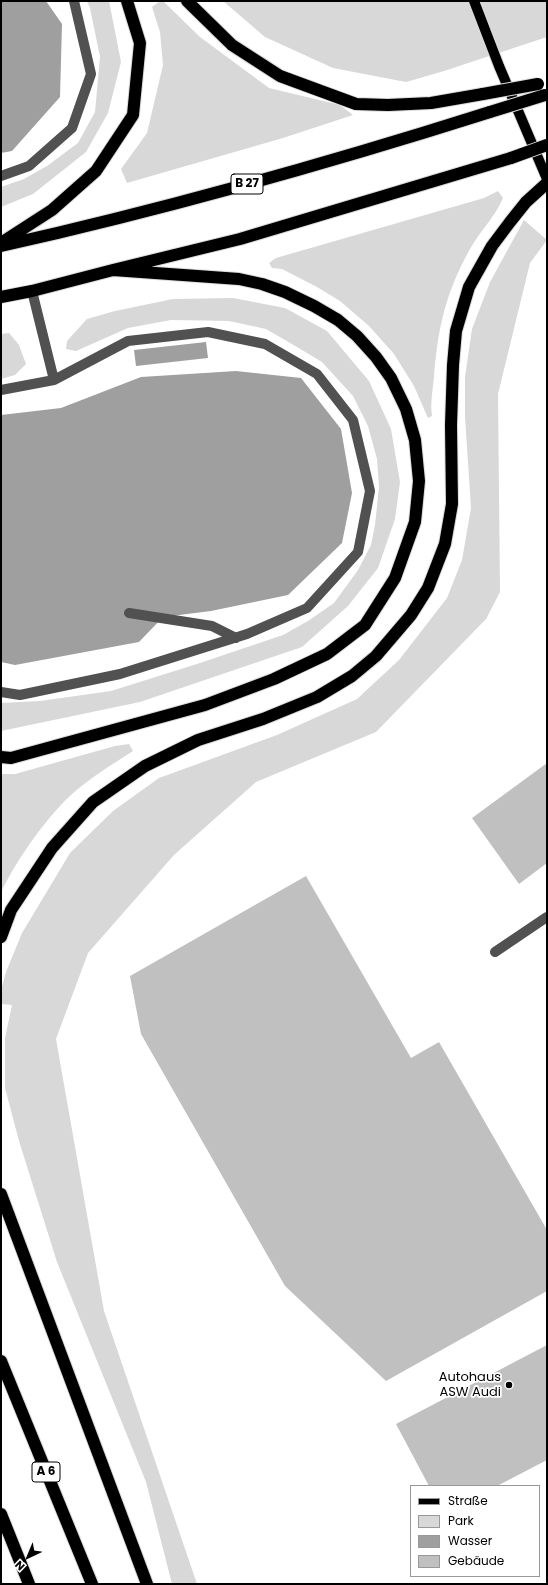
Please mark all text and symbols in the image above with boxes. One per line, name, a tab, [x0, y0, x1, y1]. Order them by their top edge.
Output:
road number: B 27	[231, 174, 263, 194]
place label: Autohaus ASW Audi	[439, 1370, 501, 1401]
marker: Autohaus ASW Audi	[504, 1380, 514, 1390]
road number: A 6	[32, 1462, 60, 1482]
legend	[410, 1485, 540, 1577]
text: Straße	[448, 1492, 488, 1509]
text: Park	[448, 1512, 474, 1529]
text: Wasser	[448, 1532, 492, 1549]
north arrow	[8, 1537, 48, 1577]
text: Gebäude	[448, 1552, 504, 1569]
text: N	[11, 1557, 28, 1574]

